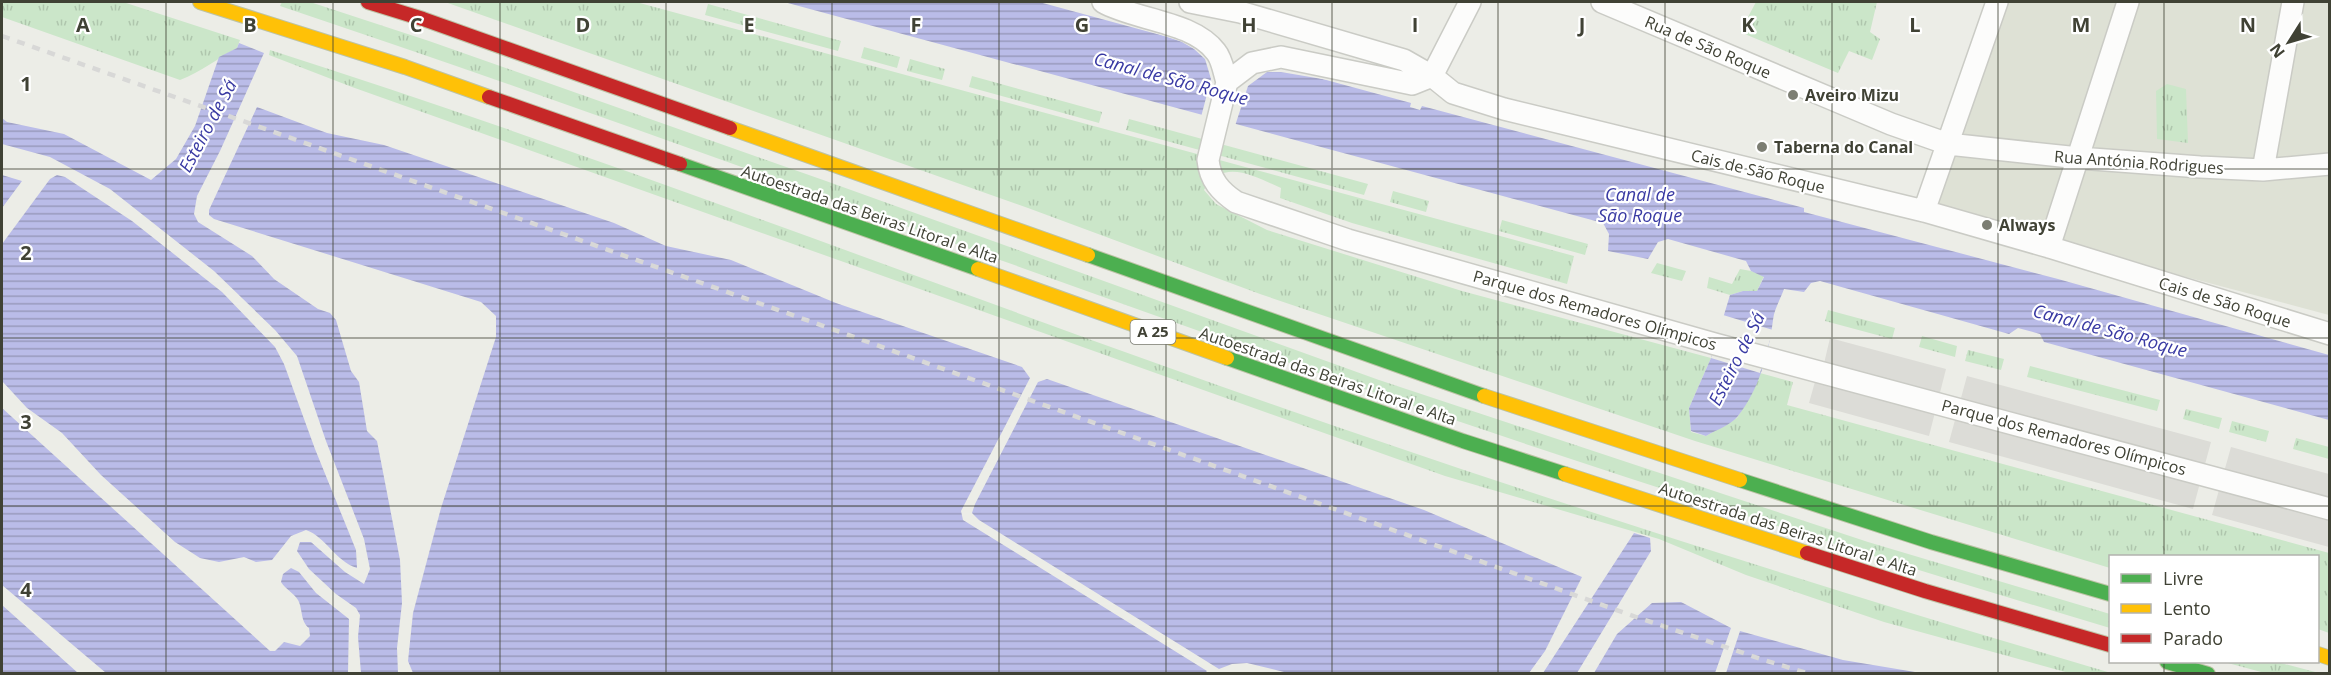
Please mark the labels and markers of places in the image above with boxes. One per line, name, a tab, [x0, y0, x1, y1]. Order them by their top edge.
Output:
place label: Aveiro Mizu	[1805, 84, 1899, 106]
marker: Aveiro Mizu	[1786, 88, 1800, 102]
place label: Taberna do Canal	[1774, 136, 1913, 158]
marker: Taberna do Canal	[1755, 140, 1769, 154]
place label: Always	[1999, 214, 2055, 236]
marker: Always	[1980, 218, 1994, 232]

